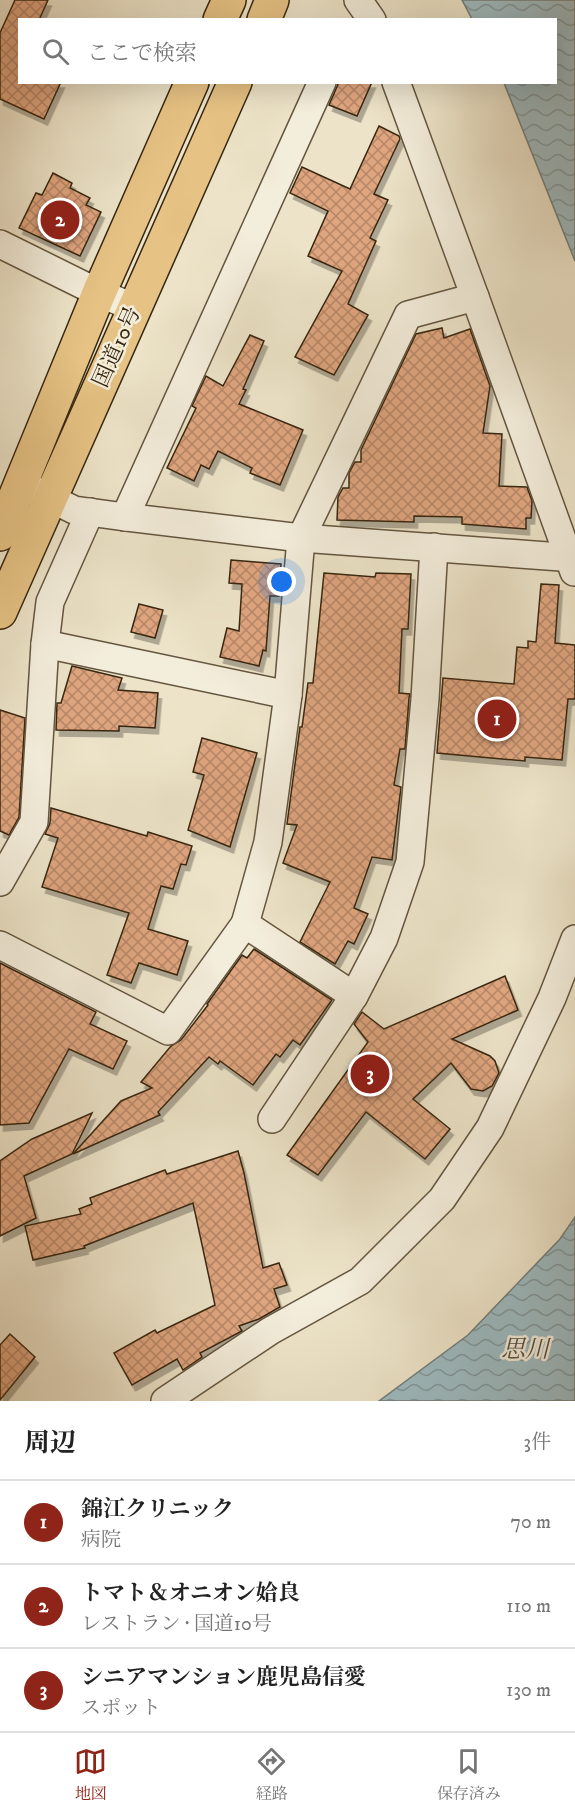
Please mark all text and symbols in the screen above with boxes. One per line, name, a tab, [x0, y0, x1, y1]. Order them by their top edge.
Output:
search box	[18, 18, 557, 84]
icon: search	[39, 35, 72, 68]
text: ここで検索	[87, 40, 197, 67]
pin: 2	[40, 198, 80, 242]
street label: 国道10号	[87, 302, 147, 392]
your location	[267, 567, 296, 596]
pin: 1	[478, 696, 516, 742]
pin: 3	[350, 1052, 389, 1096]
water label: 思川	[501, 1335, 552, 1365]
text: 周辺	[24, 1427, 76, 1460]
text: 3件	[524, 1430, 551, 1455]
text: 錦江クリニック	[81, 1496, 234, 1523]
text: 1	[40, 1510, 47, 1535]
text: 70 m	[510, 1510, 551, 1535]
text: 病院	[81, 1528, 121, 1553]
text: トマト＆オニオン姶良	[81, 1580, 300, 1607]
text: 2	[39, 1594, 48, 1619]
text: 110 m	[506, 1594, 551, 1619]
text: レストラン · 国道10号	[81, 1612, 272, 1637]
text: シニアマンション鹿児島信愛	[81, 1664, 366, 1691]
text: 3	[40, 1678, 47, 1703]
text: 130 m	[506, 1678, 551, 1703]
text: スポット	[81, 1696, 161, 1721]
tab: 地図	[74, 1745, 107, 1804]
tab: 経路	[255, 1745, 288, 1804]
tab: 保存済み	[437, 1745, 501, 1804]

